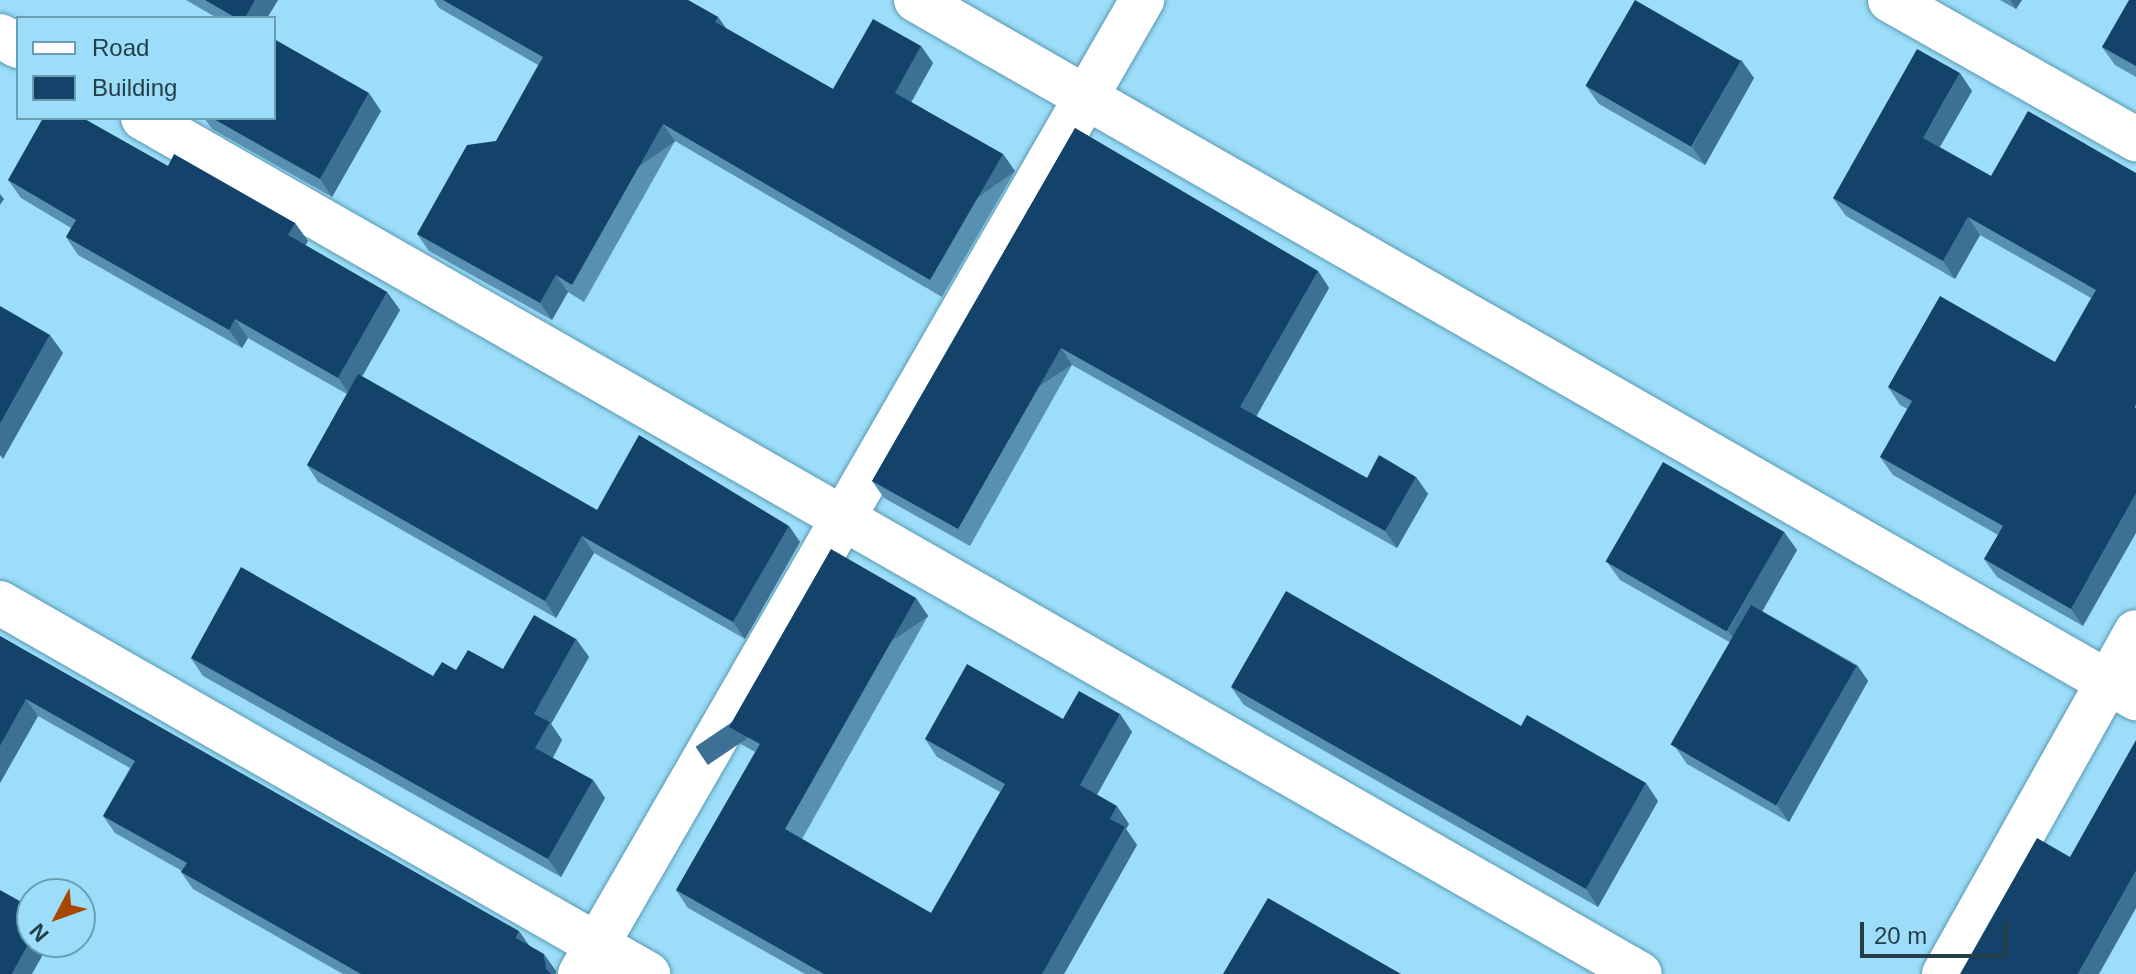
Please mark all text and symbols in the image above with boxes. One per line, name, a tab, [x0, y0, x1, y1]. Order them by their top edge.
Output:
legend	[16, 16, 276, 120]
text: Road	[92, 34, 149, 61]
text: Building	[92, 74, 177, 101]
north arrow	[16, 878, 96, 958]
scale bar	[1864, 906, 2012, 956]
text: N	[24, 919, 54, 947]
text: 20 m	[1874, 922, 1927, 949]

